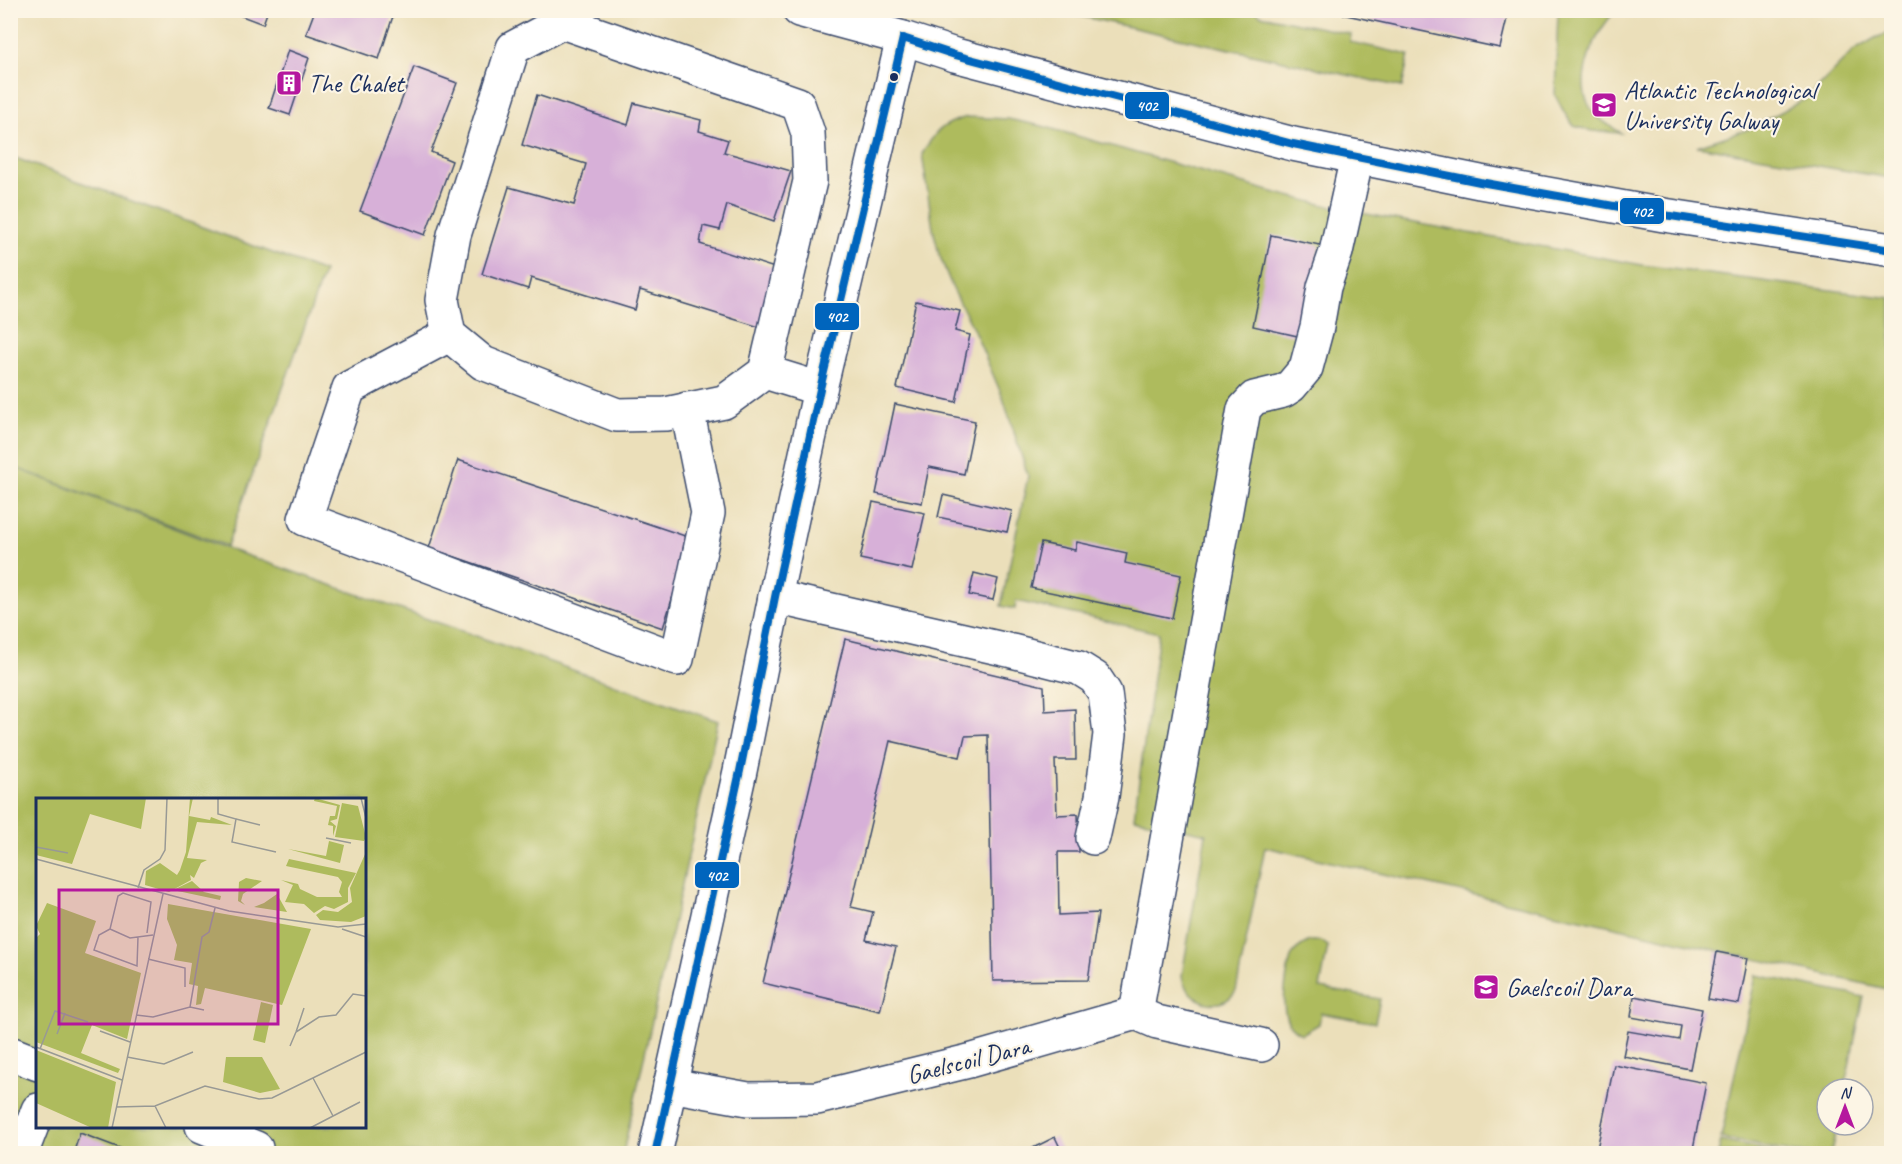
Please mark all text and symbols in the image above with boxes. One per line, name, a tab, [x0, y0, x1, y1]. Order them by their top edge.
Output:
place label: The Chalet	[308, 67, 406, 100]
building icon: The Chalet	[274, 68, 304, 98]
unlabelled marker	[888, 71, 900, 83]
place label: Atlantic Technological University Galway	[1624, 74, 1821, 137]
school or university icon: Atlantic Technological University Galway	[1589, 90, 1619, 120]
line badge: 402	[1124, 91, 1170, 120]
text: 402	[1136, 96, 1160, 116]
line badge: 402	[1619, 197, 1665, 225]
text: 402	[1631, 202, 1655, 222]
line badge: 402	[814, 302, 860, 331]
text: 402	[826, 307, 850, 327]
inset map	[36, 798, 366, 1128]
line badge: 402	[694, 861, 740, 889]
text: 402	[706, 866, 730, 886]
place label: Gaelscoil Dara	[1506, 971, 1634, 1004]
school or university icon: Gaelscoil Dara	[1471, 972, 1501, 1002]
street label: Gaelscoil Dara	[903, 1029, 1035, 1092]
north arrow	[1815, 1077, 1875, 1137]
text: N	[1840, 1083, 1853, 1103]

